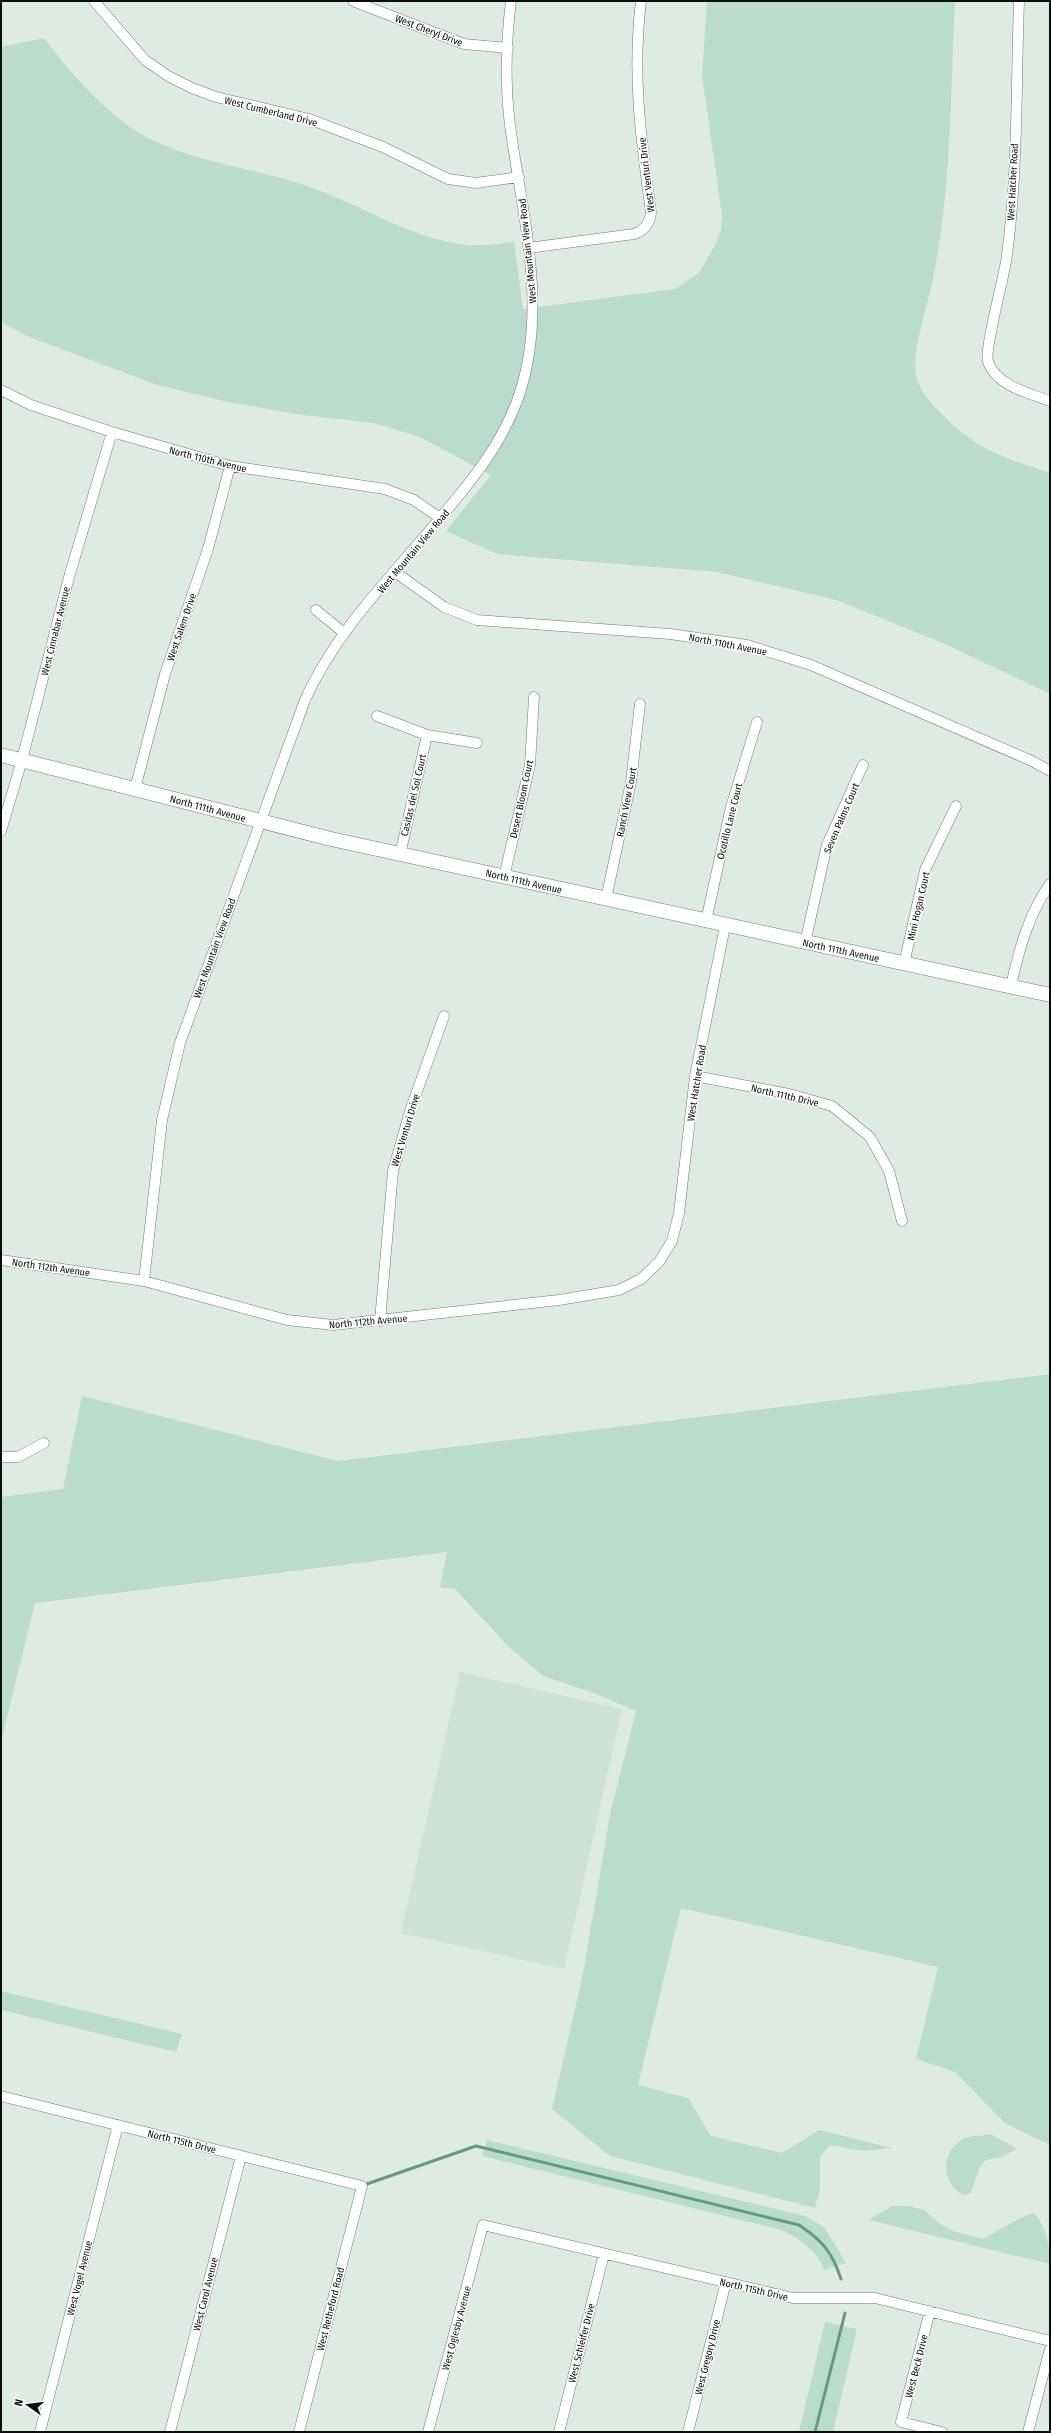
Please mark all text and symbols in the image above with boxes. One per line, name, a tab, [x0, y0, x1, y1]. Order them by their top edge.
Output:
street label: West Cheryl Drive	[393, 13, 464, 49]
street label: West Cumberland Drive	[223, 95, 319, 129]
street label: West Venturi Drive	[636, 137, 658, 213]
street label: West Hatcher Road	[1005, 143, 1021, 221]
street label: West Mountain View Road	[517, 198, 539, 304]
street label: North 110th Avenue	[168, 445, 248, 475]
street label: West Mountain View Road	[375, 507, 452, 596]
street label: West Cinnabar Avenue	[39, 585, 73, 677]
street label: West Salem Drive	[165, 592, 199, 663]
street label: North 110th Avenue	[688, 632, 768, 658]
street label: Casitas del Sol Court	[399, 752, 429, 837]
street label: Desert Bloom Court	[508, 758, 536, 839]
street label: Ranch View Court	[614, 765, 640, 838]
street label: Ocotillo Lane Court	[715, 781, 745, 861]
street label: Seven Palms Court	[822, 781, 862, 855]
street label: North 111th Avenue	[168, 793, 247, 825]
street label: North 111th Avenue	[484, 867, 563, 897]
street label: Mini Hogan Court	[905, 870, 933, 942]
street label: West Mountain View Road	[191, 897, 239, 1000]
street label: North 111th Avenue	[801, 937, 880, 965]
street label: West Hatcher Road	[685, 1044, 709, 1122]
street label: North 111th Drive	[750, 1082, 820, 1110]
street label: West Venturi Drive	[389, 1092, 423, 1168]
street label: North 112th Avenue	[11, 1257, 91, 1279]
street label: North 112th Avenue	[328, 1313, 408, 1331]
street label: North 115th Drive	[146, 2128, 217, 2156]
street label: West Vogel Avenue	[65, 2239, 95, 2317]
street label: West Carol Avenue	[191, 2256, 221, 2332]
street label: West Retheford Road	[315, 2266, 347, 2352]
street label: North 115th Drive	[718, 2276, 789, 2304]
street label: West Oglesby Avenue	[440, 2285, 474, 2372]
street label: West Schleifer Drive	[566, 2302, 598, 2384]
street label: West Gregory Drive	[693, 2318, 723, 2396]
street label: West Beck Drive	[903, 2333, 931, 2399]
north arrow	[8, 2385, 48, 2425]
text: N	[12, 2398, 26, 2407]

